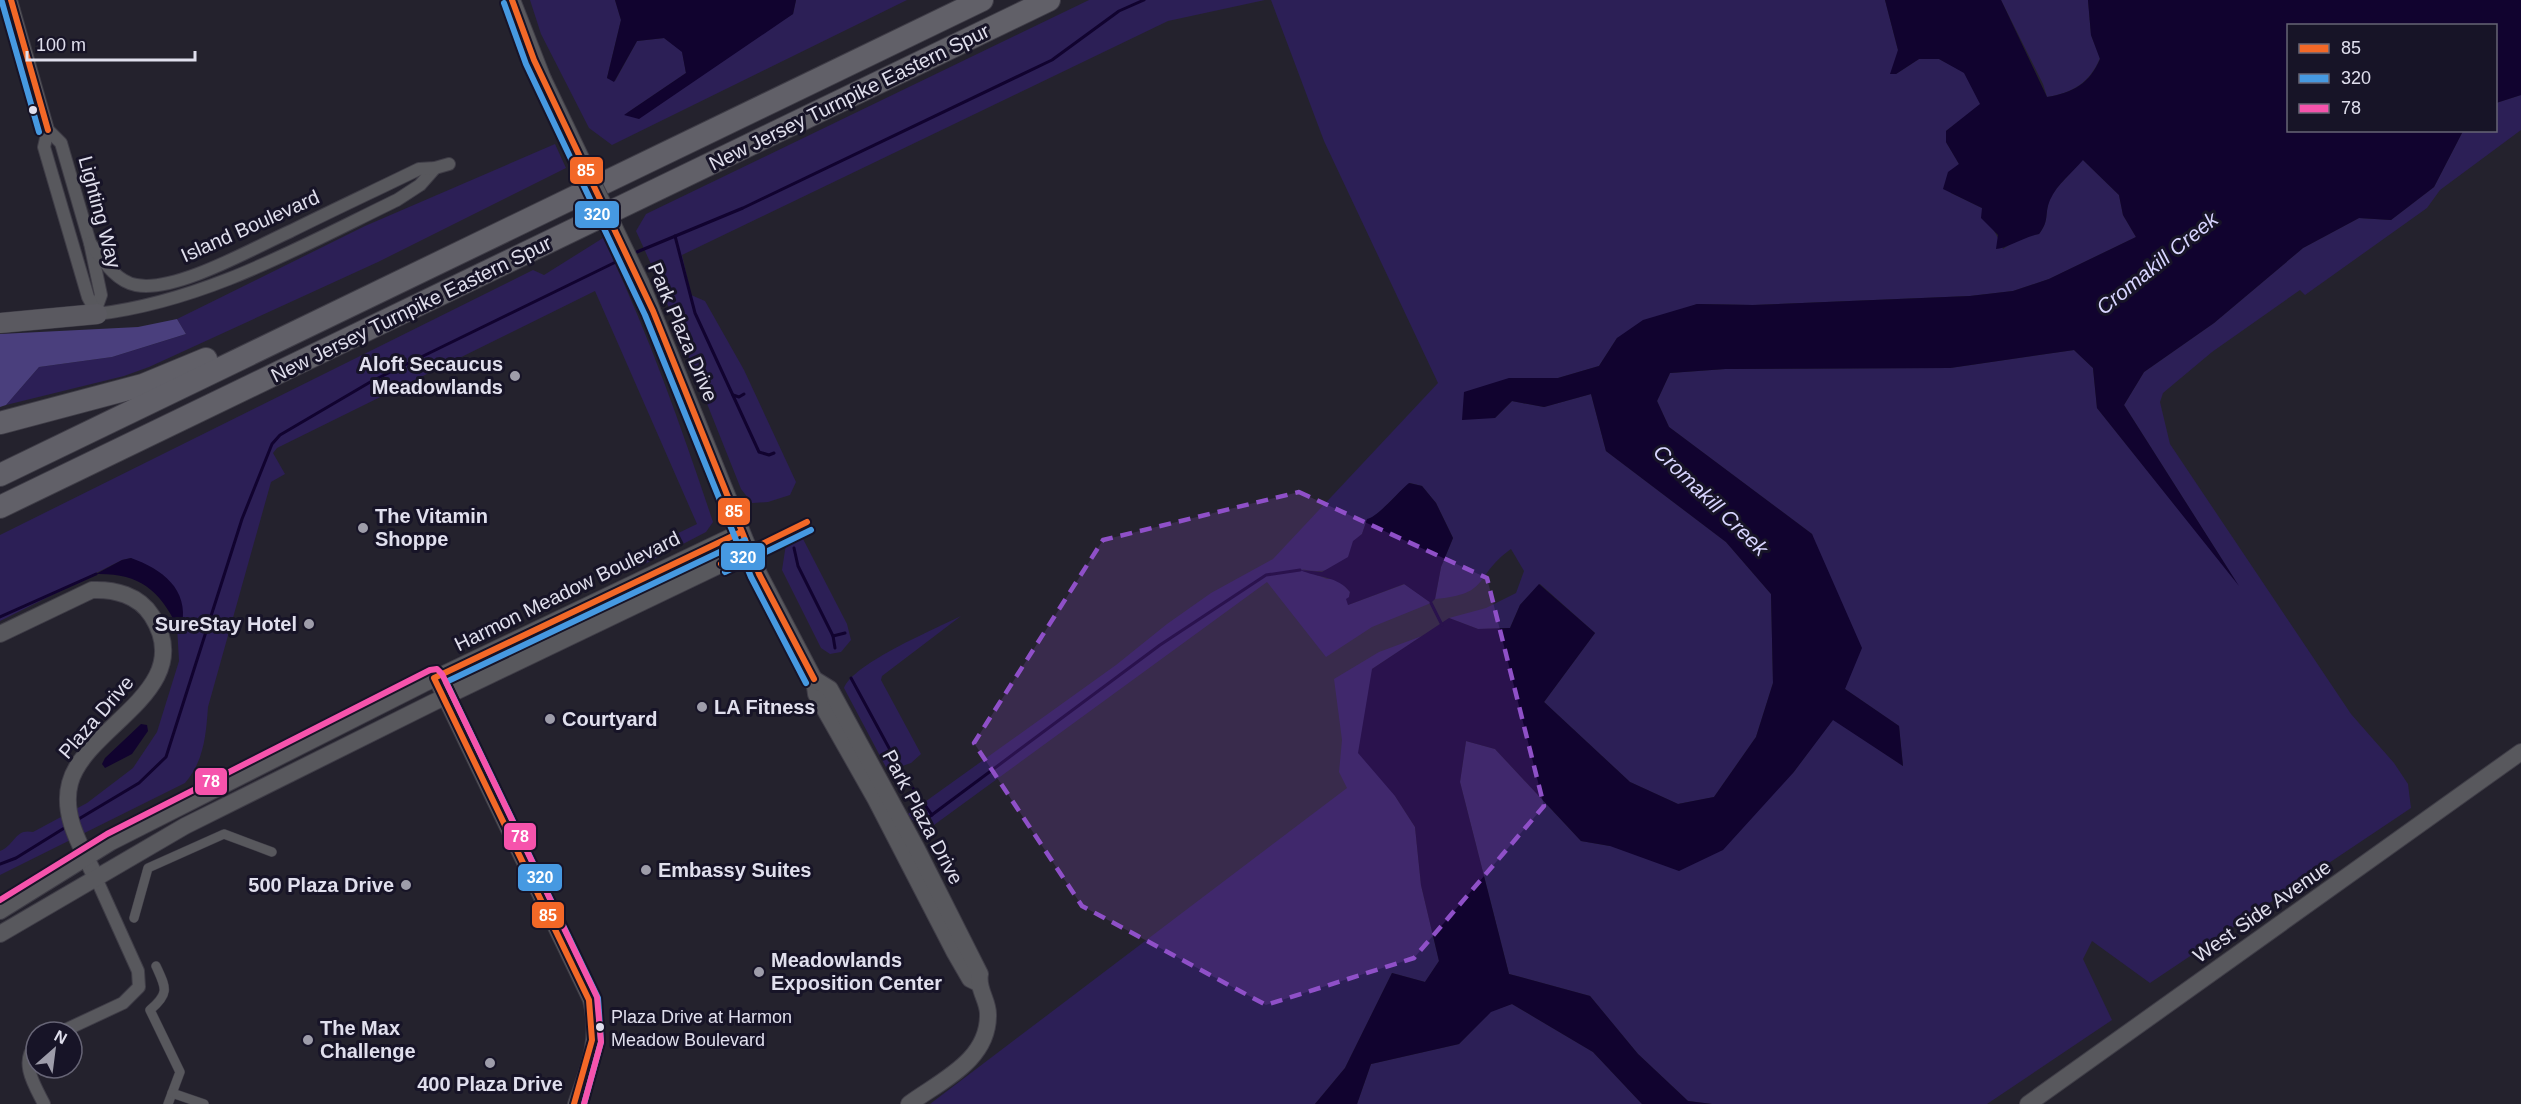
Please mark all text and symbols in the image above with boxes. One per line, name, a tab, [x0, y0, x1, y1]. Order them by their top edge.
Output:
street label: New Jersey Turnpike Eastern Spur	[705, 19, 993, 175]
scale bar	[27, 24, 195, 62]
legend	[2287, 24, 2497, 132]
text: 100 m	[36, 35, 86, 55]
text: 85	[2341, 38, 2361, 58]
text: 320	[2341, 68, 2371, 88]
text: 78	[2341, 98, 2361, 118]
unlabelled marker	[27, 104, 39, 116]
street label: Lighting Way	[75, 154, 125, 270]
line badge: 85	[569, 156, 604, 185]
text: 85	[577, 162, 595, 179]
street label: Island Boulevard	[177, 186, 323, 266]
line badge: 320	[574, 200, 620, 229]
text: 320	[584, 206, 610, 223]
water label: Cromakill Creek	[2092, 206, 2223, 319]
street label: New Jersey Turnpike Eastern Spur	[267, 231, 555, 387]
street label: Park Plaza Drive	[644, 259, 722, 405]
place label: Aloft Secaucus Meadowlands	[359, 353, 503, 398]
marker: Aloft Secaucus Meadowlands	[508, 369, 522, 383]
water label: Cromakill Creek	[1649, 440, 1774, 561]
line badge: 85	[717, 497, 751, 526]
text: 85	[725, 503, 743, 520]
place label: The Vitamin Shoppe	[375, 505, 488, 550]
marker: The Vitamin Shoppe	[356, 521, 370, 535]
street label: Harmon Meadow Boulevard	[451, 527, 683, 655]
line badge: 320	[720, 542, 766, 571]
text: 320	[730, 549, 756, 566]
place label: SureStay Hotel	[155, 613, 297, 635]
marker: SureStay Hotel	[302, 617, 316, 631]
street label: Plaza Drive	[54, 671, 138, 763]
place label: LA Fitness	[714, 696, 816, 718]
marker: LA Fitness	[695, 700, 709, 714]
place label: Courtyard	[562, 708, 658, 730]
marker: Courtyard	[543, 712, 557, 726]
street label: Park Plaza Drive	[878, 746, 968, 888]
line badge: 78	[194, 767, 228, 796]
text: 78	[202, 773, 220, 790]
line badge: 78	[503, 822, 537, 851]
text: 78	[511, 828, 529, 845]
street label: West Side Avenue	[2189, 855, 2335, 967]
place label: Embassy Suites	[658, 859, 811, 881]
line badge: 320	[517, 863, 563, 892]
marker: Embassy Suites	[639, 863, 653, 877]
text: 320	[527, 869, 553, 886]
place label: 500 Plaza Drive	[248, 874, 394, 896]
marker: 500 Plaza Drive	[399, 878, 413, 892]
line badge: 85	[531, 901, 565, 929]
text: 85	[539, 907, 557, 924]
place label: Meadowlands Exposition Center	[771, 949, 942, 994]
marker: Meadowlands Exposition Center	[752, 965, 766, 979]
place label: Plaza Drive at Harmon Meadow Boulevard	[611, 1007, 792, 1050]
place label: The Max Challenge	[320, 1017, 416, 1062]
north arrow	[24, 1020, 84, 1080]
marker: Plaza Drive at Harmon Meadow Boulevard	[594, 1021, 606, 1033]
text: N	[52, 1027, 70, 1047]
marker: The Max Challenge	[301, 1033, 315, 1047]
marker: 400 Plaza Drive	[483, 1056, 497, 1070]
place label: 400 Plaza Drive	[417, 1073, 563, 1095]

